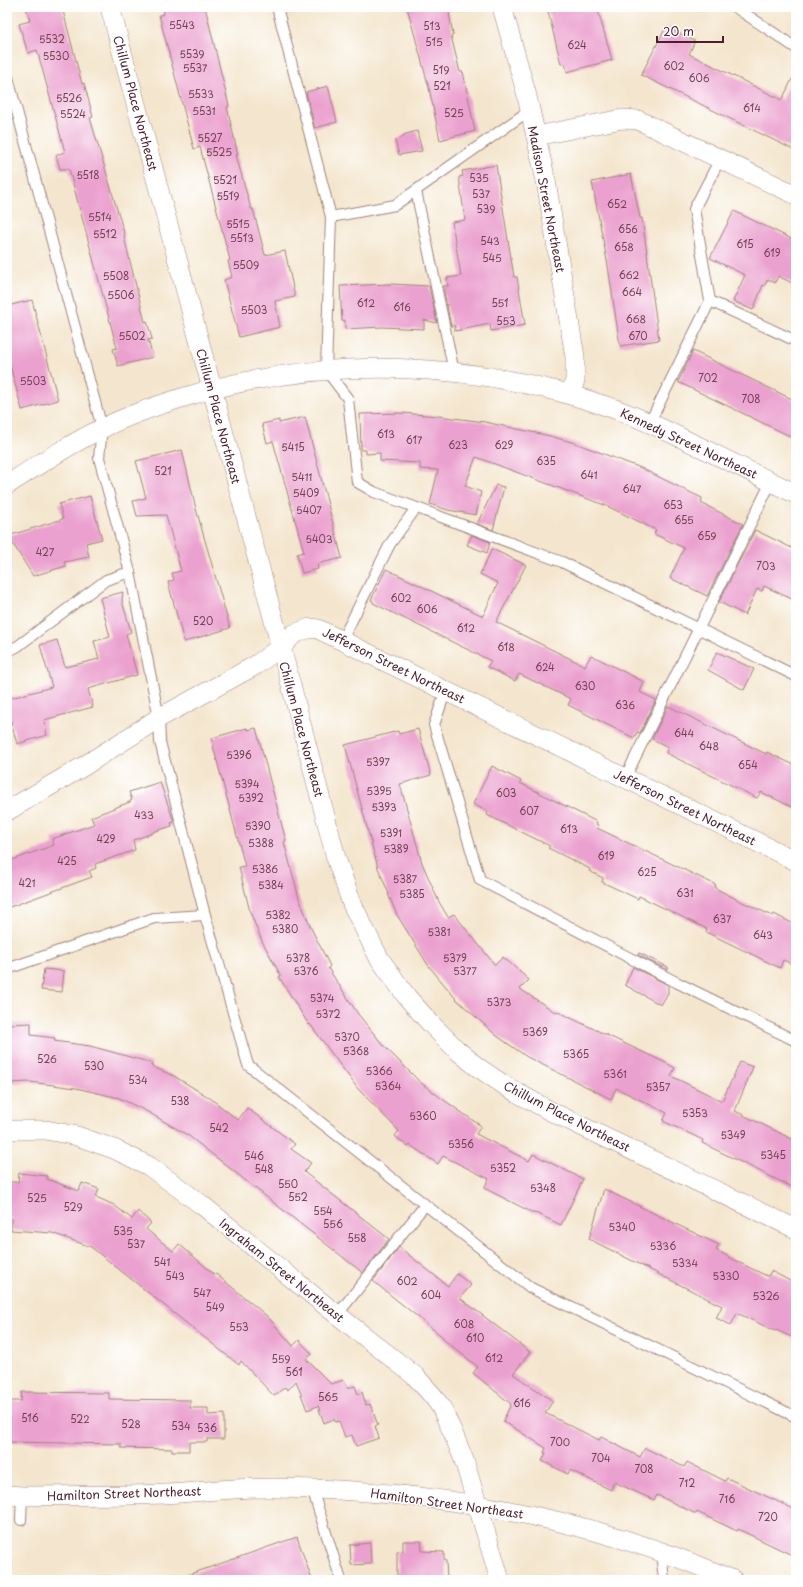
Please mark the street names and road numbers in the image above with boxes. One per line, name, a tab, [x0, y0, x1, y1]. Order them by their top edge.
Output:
street label: Chillum Place Northeast	[109, 33, 163, 173]
street label: Madison Street Northeast	[524, 124, 570, 274]
street label: Chillum Place Northeast	[192, 346, 246, 486]
street label: Kennedy Street Northeast	[617, 403, 761, 483]
street label: Jefferson Street Northeast	[320, 623, 468, 707]
street label: Chillum Place Northeast	[275, 659, 329, 799]
street label: Jefferson Street Northeast	[611, 765, 759, 849]
street label: Chillum Place Northeast	[501, 1076, 634, 1156]
street label: Ingraham Street Northeast	[216, 1214, 349, 1326]
street label: Hamilton Street Northeast	[47, 1481, 202, 1505]
street label: Hamilton Street Northeast	[369, 1483, 525, 1523]

